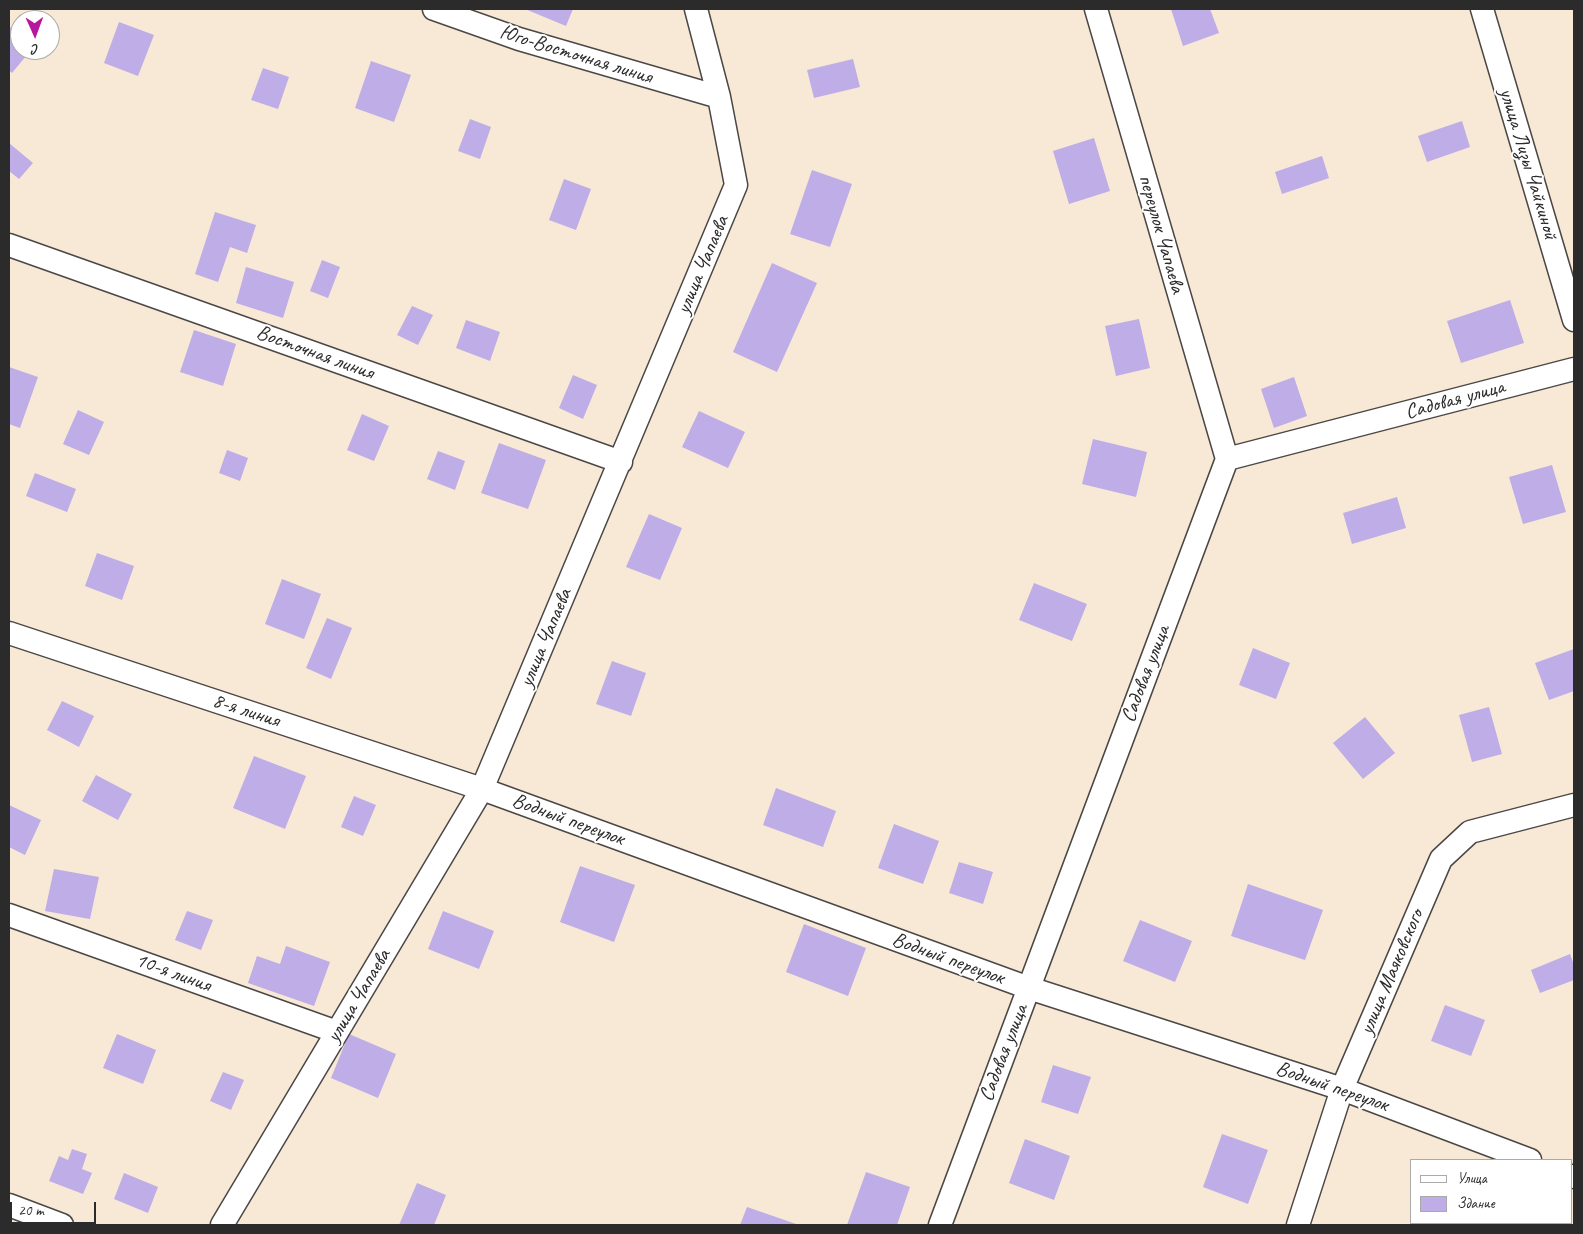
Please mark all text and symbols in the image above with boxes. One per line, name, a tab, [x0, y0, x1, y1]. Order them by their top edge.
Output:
north arrow	[10, 10, 60, 60]
street label: Юго-Восточная линия	[497, 20, 655, 90]
text: С	[32, 41, 39, 58]
street label: улица Лизы Чайкиной	[1493, 85, 1563, 243]
street label: переулок Чапаева	[1132, 172, 1190, 296]
street label: улица Чапаева	[671, 212, 735, 318]
street label: Восточная линия	[253, 320, 377, 386]
street label: Садовая улица	[1403, 375, 1507, 425]
street label: улица Чапаева	[514, 585, 578, 691]
street label: Садовая улица	[1116, 622, 1176, 726]
street label: 8-я линия	[209, 688, 283, 734]
street label: Водный переулок	[509, 788, 627, 852]
street label: улица Маяковского	[1354, 906, 1430, 1038]
street label: Водный переулок	[889, 927, 1007, 991]
street label: улица Чапаева	[321, 945, 397, 1047]
street label: 10-я линия	[132, 948, 214, 998]
street label: Садовая улица	[974, 1001, 1034, 1105]
street label: Водный переулок	[1273, 1056, 1391, 1118]
legend	[1410, 1159, 1573, 1224]
text: Улица	[1457, 1169, 1487, 1188]
scale bar	[12, 1192, 99, 1224]
text: Здание	[1457, 1194, 1495, 1213]
text: 20 m	[18, 1201, 44, 1220]

